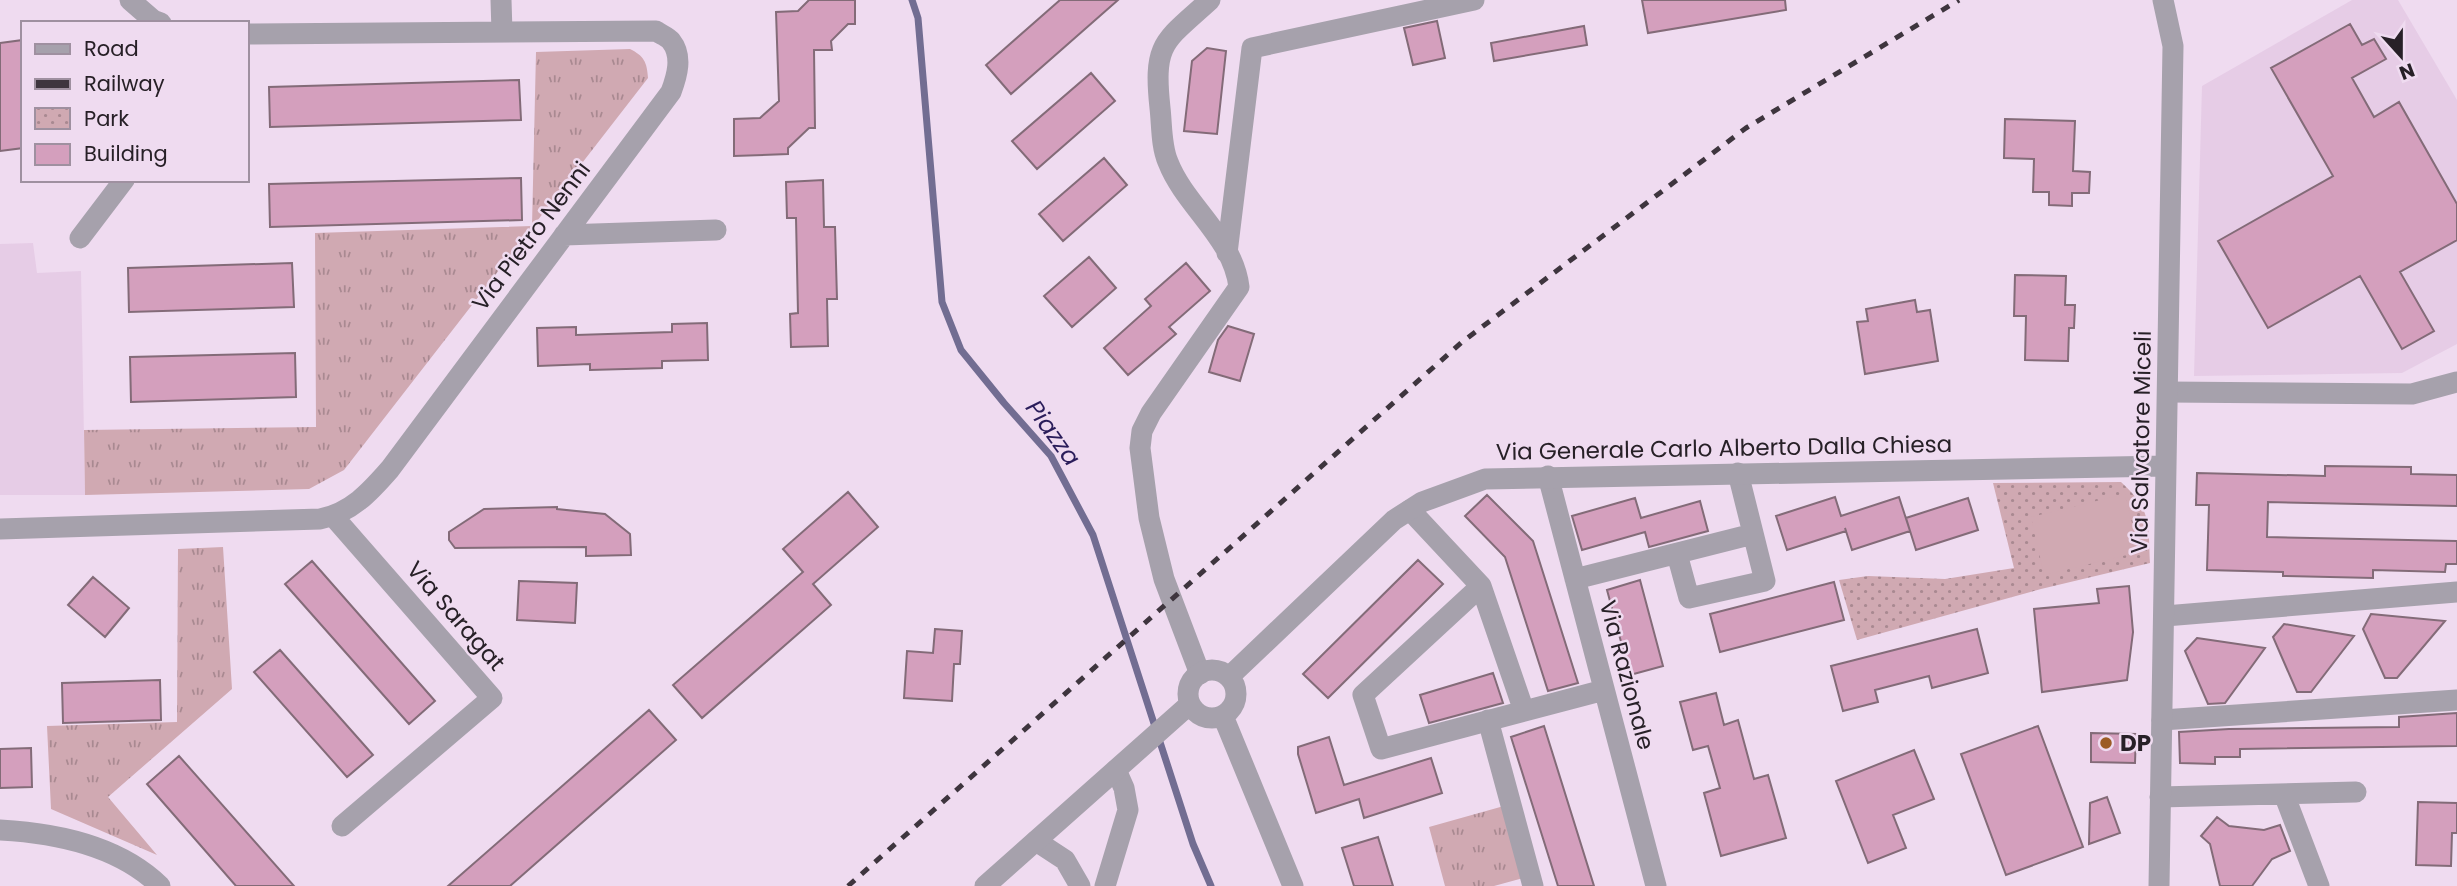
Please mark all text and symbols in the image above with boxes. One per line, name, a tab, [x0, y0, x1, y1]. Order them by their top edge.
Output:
legend	[21, 21, 248, 182]
north arrow	[2366, 21, 2436, 91]
text: Road	[84, 34, 139, 63]
text: N	[2395, 56, 2418, 87]
text: Railway	[84, 69, 165, 98]
text: Park	[84, 104, 129, 133]
text: Building	[84, 139, 168, 168]
street label: Via Pietro Nenni	[464, 155, 598, 317]
street label: Via Salvatore Miceli	[2123, 330, 2159, 554]
water label: Piazza	[1018, 393, 1089, 472]
street label: Via Generale Carlo Alberto Dalla Chiesa	[1496, 428, 1952, 468]
street label: Via Saragat	[399, 554, 513, 678]
street label: Via Razionale	[1592, 597, 1662, 753]
place label: DP	[2120, 727, 2151, 759]
marker: DP	[2098, 735, 2114, 751]

